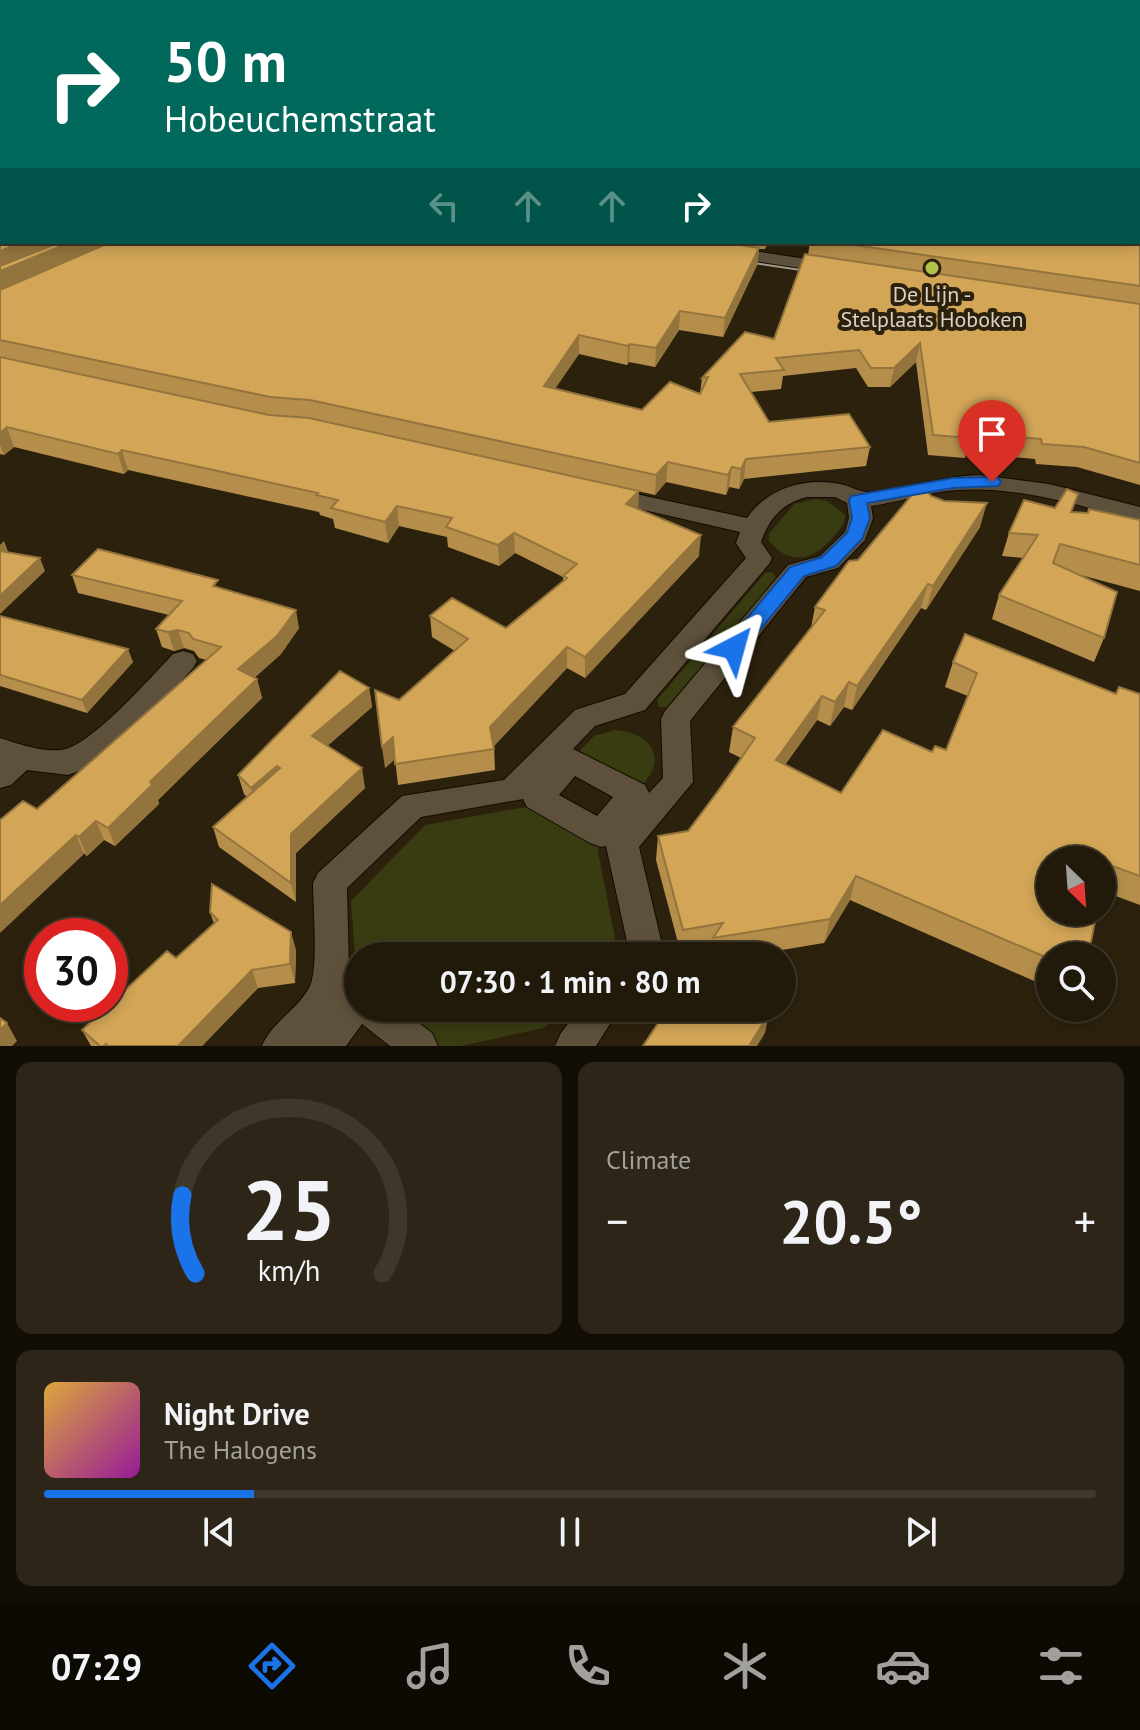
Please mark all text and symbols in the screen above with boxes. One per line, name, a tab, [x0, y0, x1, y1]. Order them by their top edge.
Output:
text: 50 m	[164, 25, 287, 97]
icon: right	[32, 32, 136, 136]
text: Hobeuchemstraat	[164, 95, 436, 142]
icon: left	[422, 184, 466, 228]
icon: ahead	[506, 184, 550, 228]
icon: ahead	[590, 184, 634, 228]
icon: right	[674, 184, 718, 228]
marker: De Lijn - Stelplaats Hoboken	[923, 259, 941, 277]
place label: De Lijn - Stelplaats Hoboken	[841, 280, 1023, 333]
pin	[958, 400, 1026, 482]
icon: arrive	[970, 412, 1014, 456]
position arrow	[692, 606, 776, 690]
north arrow	[1036, 846, 1116, 926]
map controls	[1036, 846, 1116, 1022]
speed limit sign: 30	[24, 918, 128, 1022]
button: search	[1036, 942, 1116, 1022]
text: 07:30 · 1 min · 80 m	[440, 962, 700, 1001]
text: Climate	[606, 1143, 691, 1176]
text: 25	[242, 1155, 336, 1263]
text: 20.5°	[779, 1182, 923, 1260]
text: −	[606, 1192, 628, 1249]
text: +	[1074, 1192, 1096, 1249]
text: km/h	[258, 1252, 320, 1289]
text: Night Drive	[164, 1394, 310, 1433]
text: The Halogens	[164, 1433, 317, 1466]
icon: previous	[197, 1510, 241, 1554]
icon: pause	[548, 1510, 592, 1554]
icon: next	[899, 1510, 943, 1554]
icon: directions	[244, 1638, 300, 1694]
icon: music	[402, 1638, 458, 1694]
icon: phone	[560, 1638, 616, 1694]
icon: climate	[717, 1638, 773, 1694]
icon: car	[875, 1638, 931, 1694]
icon: filters	[1033, 1638, 1089, 1694]
text: 07:29	[51, 1643, 142, 1690]

